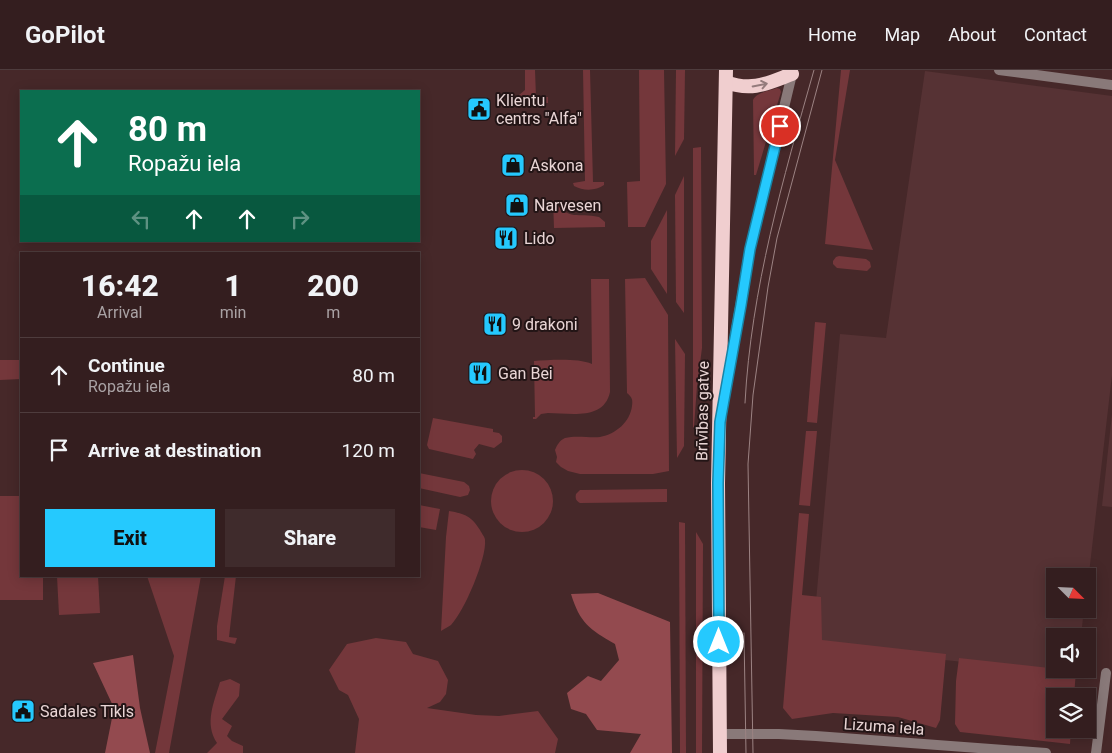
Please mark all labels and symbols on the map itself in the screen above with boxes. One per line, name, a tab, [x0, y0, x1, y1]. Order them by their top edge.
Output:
one-way arrow	[751, 80, 767, 89]
place label: Klientu centrs "Alfa"	[496, 91, 582, 128]
public building icon: Klientu centrs "Alfa"	[466, 96, 492, 122]
pin	[759, 105, 801, 147]
shop icon: Askona	[500, 152, 526, 178]
place label: Askona	[530, 156, 583, 175]
shop icon: Narvesen	[504, 192, 530, 218]
place label: Narvesen	[534, 196, 601, 215]
restaurant icon: Lido	[493, 225, 519, 251]
place label: Lido	[524, 229, 555, 248]
restaurant icon: 9 drakoni	[482, 311, 508, 337]
place label: 9 drakoni	[512, 315, 578, 334]
restaurant icon: Gan Bei	[467, 360, 493, 386]
street label: Brīvības gatve	[692, 361, 713, 461]
place label: Gan Bei	[498, 364, 553, 383]
north arrow	[1046, 568, 1096, 618]
position arrow	[692, 615, 744, 667]
public building icon: Sadales Tīkls	[10, 698, 36, 724]
place label: Sadales Tīkls	[40, 702, 134, 721]
street label: Lizuma iela	[843, 714, 925, 739]

